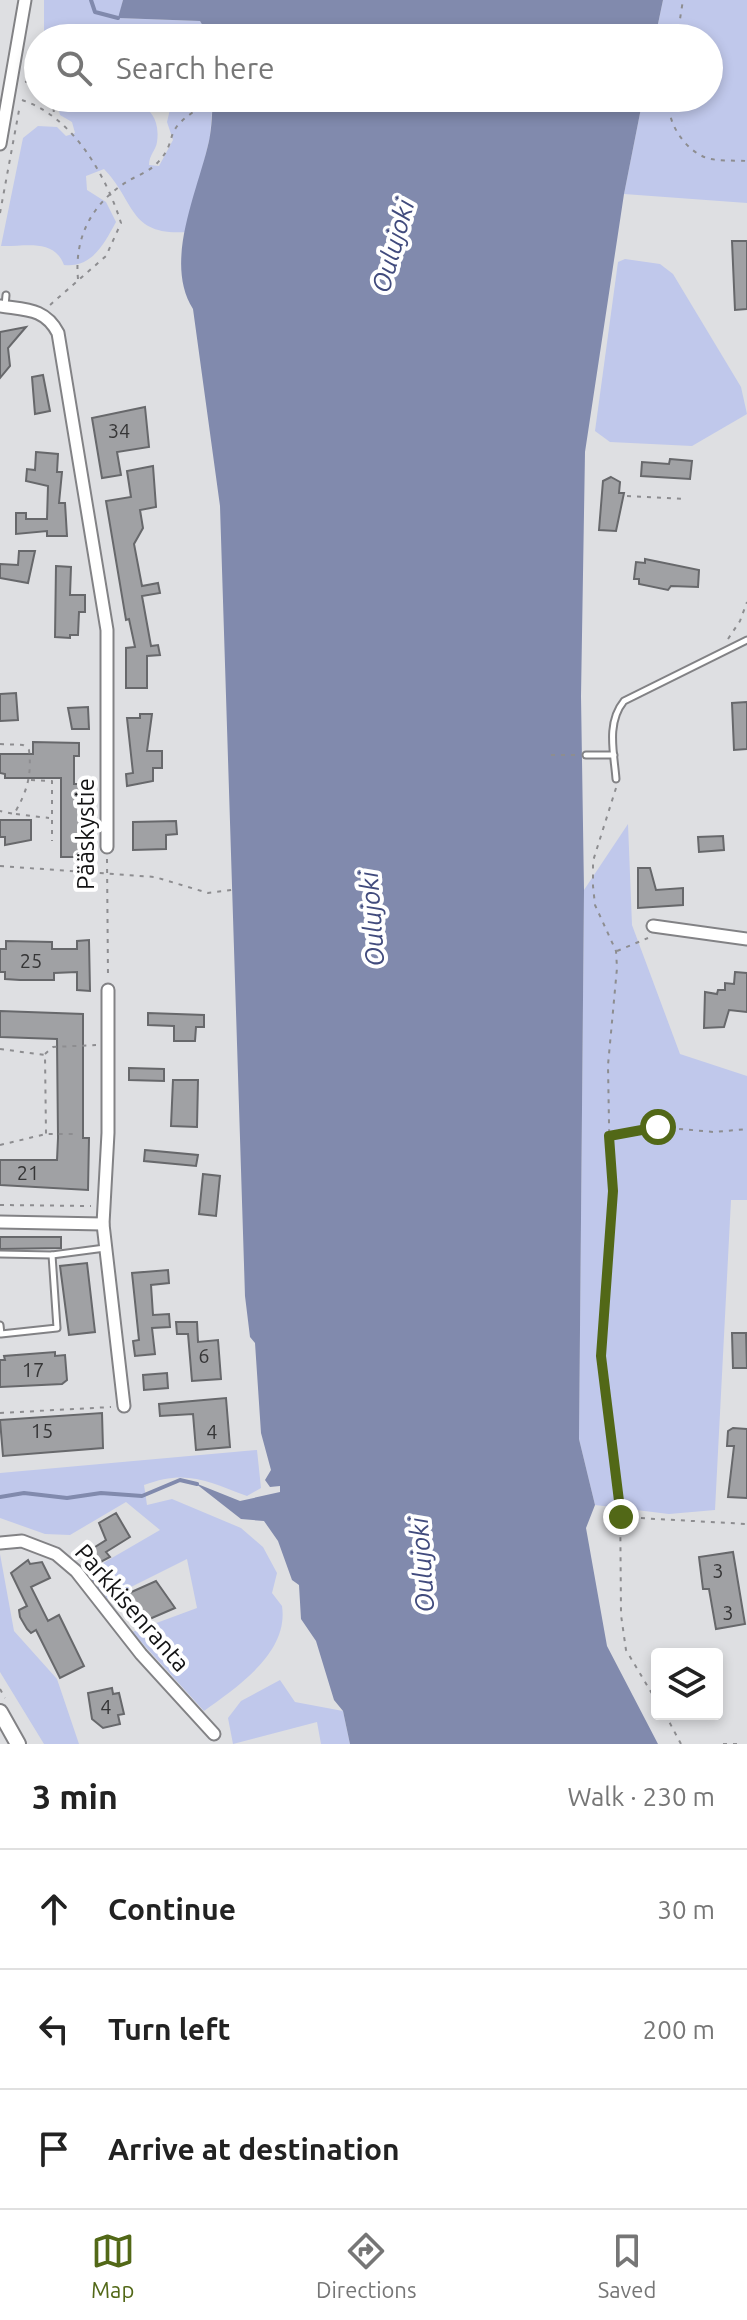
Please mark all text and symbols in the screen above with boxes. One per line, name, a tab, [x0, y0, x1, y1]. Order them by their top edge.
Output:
search box	[24, 24, 723, 112]
icon: search	[52, 46, 96, 90]
text: Search here	[116, 51, 275, 85]
water label: Oulujoki	[365, 195, 420, 296]
house number: 34	[108, 419, 130, 442]
street label: Pääskystie	[72, 778, 99, 890]
water label: Oulujoki	[354, 869, 389, 968]
house number: 25	[20, 949, 42, 972]
route start	[640, 1109, 676, 1145]
house number: 21	[17, 1161, 39, 1184]
house number: 6	[198, 1344, 210, 1367]
house number: 17	[22, 1358, 44, 1381]
house number: 15	[31, 1419, 53, 1442]
house number: 4	[206, 1420, 218, 1443]
route end	[603, 1499, 639, 1535]
water label: Oulujoki	[404, 1515, 439, 1614]
street label: Parkkisenranta	[70, 1538, 195, 1677]
house number: 3	[712, 1559, 724, 1582]
house number: 3	[722, 1601, 734, 1624]
map controls	[651, 1648, 723, 1720]
button: layers	[651, 1648, 723, 1720]
house number: 4	[100, 1695, 112, 1718]
text: 3 min	[32, 1777, 118, 1815]
text: Walk · 230 m	[567, 1782, 715, 1811]
icon: ahead	[32, 1887, 76, 1931]
text: Continue	[108, 1892, 236, 1926]
text: 30 m	[657, 1895, 715, 1924]
icon: left	[32, 2007, 76, 2051]
text: Turn left	[108, 2012, 230, 2046]
text: 200 m	[643, 2015, 715, 2044]
icon: arrive	[32, 2127, 76, 2171]
text: Arrive at destination	[108, 2132, 400, 2166]
tab: Map	[91, 2229, 135, 2302]
tab: Directions	[316, 2229, 416, 2302]
tab: Saved	[598, 2229, 656, 2302]

